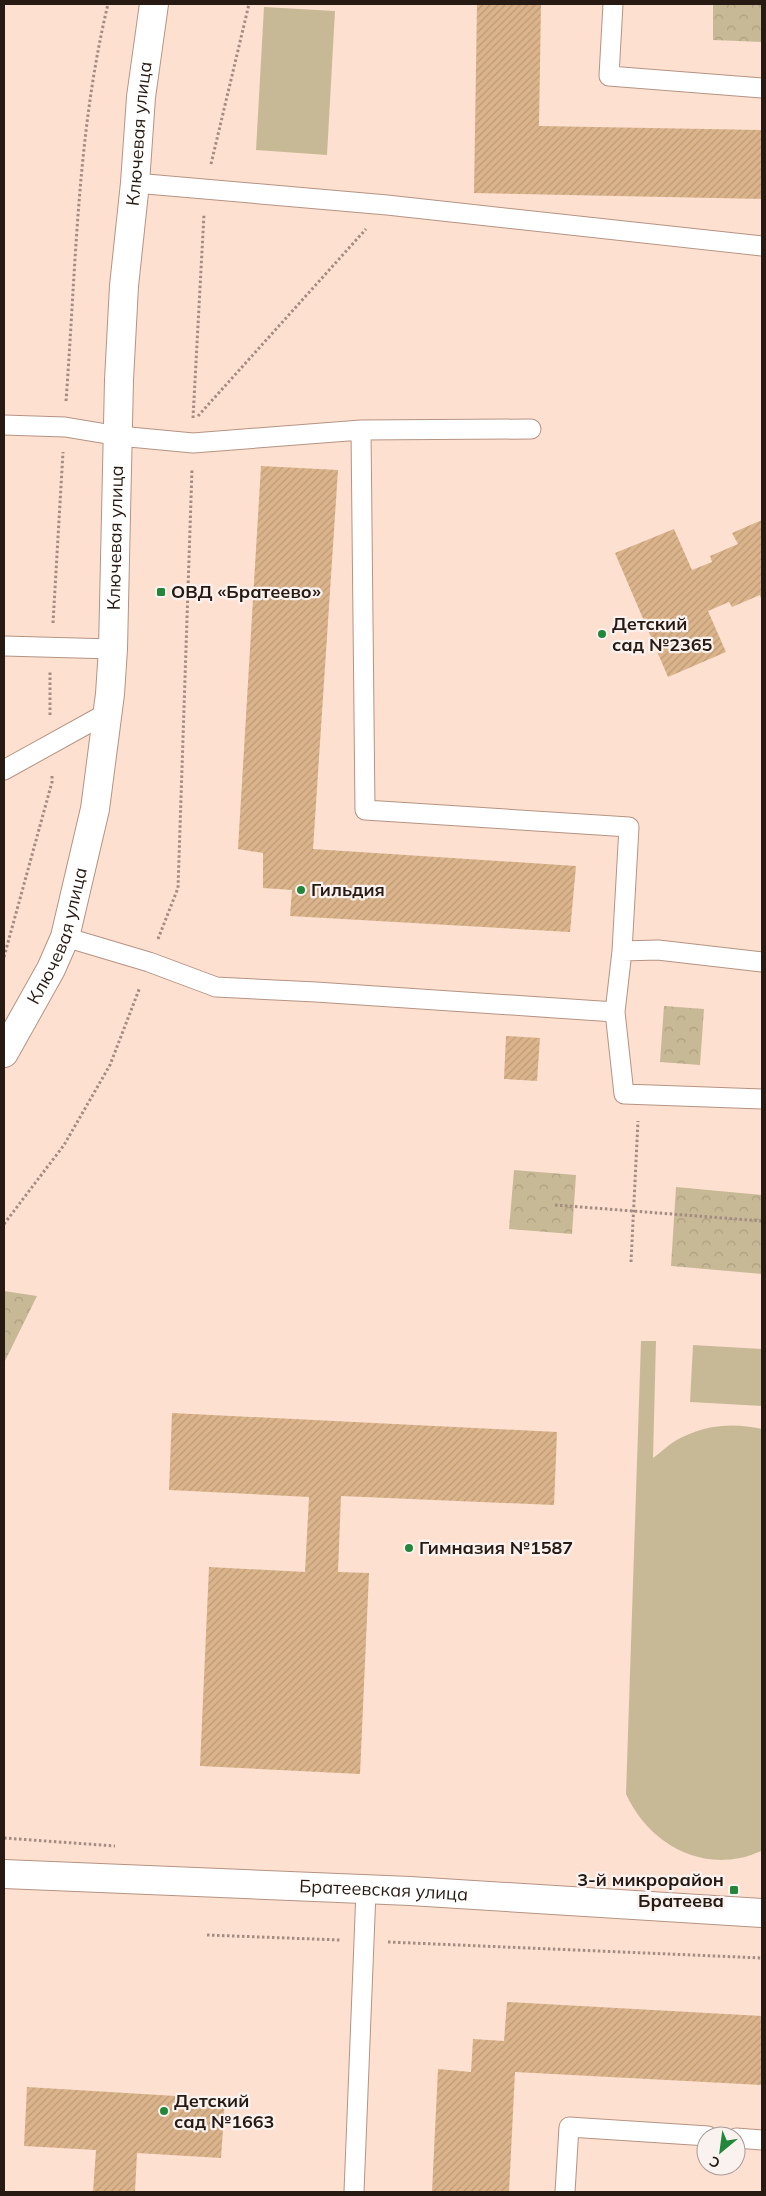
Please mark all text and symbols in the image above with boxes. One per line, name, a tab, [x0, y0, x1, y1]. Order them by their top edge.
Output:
street label: Ключевая улица	[121, 60, 157, 207]
street label: Ключевая улица	[102, 465, 128, 610]
place label: ОВД «Братеево»	[171, 580, 321, 603]
marker: ОВД «Братеево»	[155, 586, 167, 598]
place label: Детский сад №2365	[612, 612, 713, 656]
marker: Детский сад №2365	[596, 628, 608, 640]
street label: Ключевая улица	[22, 865, 92, 1008]
place label: Гильдия	[311, 878, 385, 901]
marker: Гильдия	[295, 884, 307, 896]
place label: Гимназия №1587	[419, 1536, 573, 1559]
marker: Гимназия №1587	[403, 1542, 415, 1554]
place label: 3-й микрорайон Братеева	[577, 1868, 724, 1912]
street label: Братеевская улица	[299, 1874, 469, 1906]
marker: 3-й микрорайон Братеева	[728, 1884, 740, 1896]
place label: Детский сад №1663	[174, 2089, 274, 2133]
marker: Детский сад №1663	[158, 2105, 170, 2117]
north arrow	[696, 2126, 746, 2176]
text: С	[706, 2152, 723, 2173]

